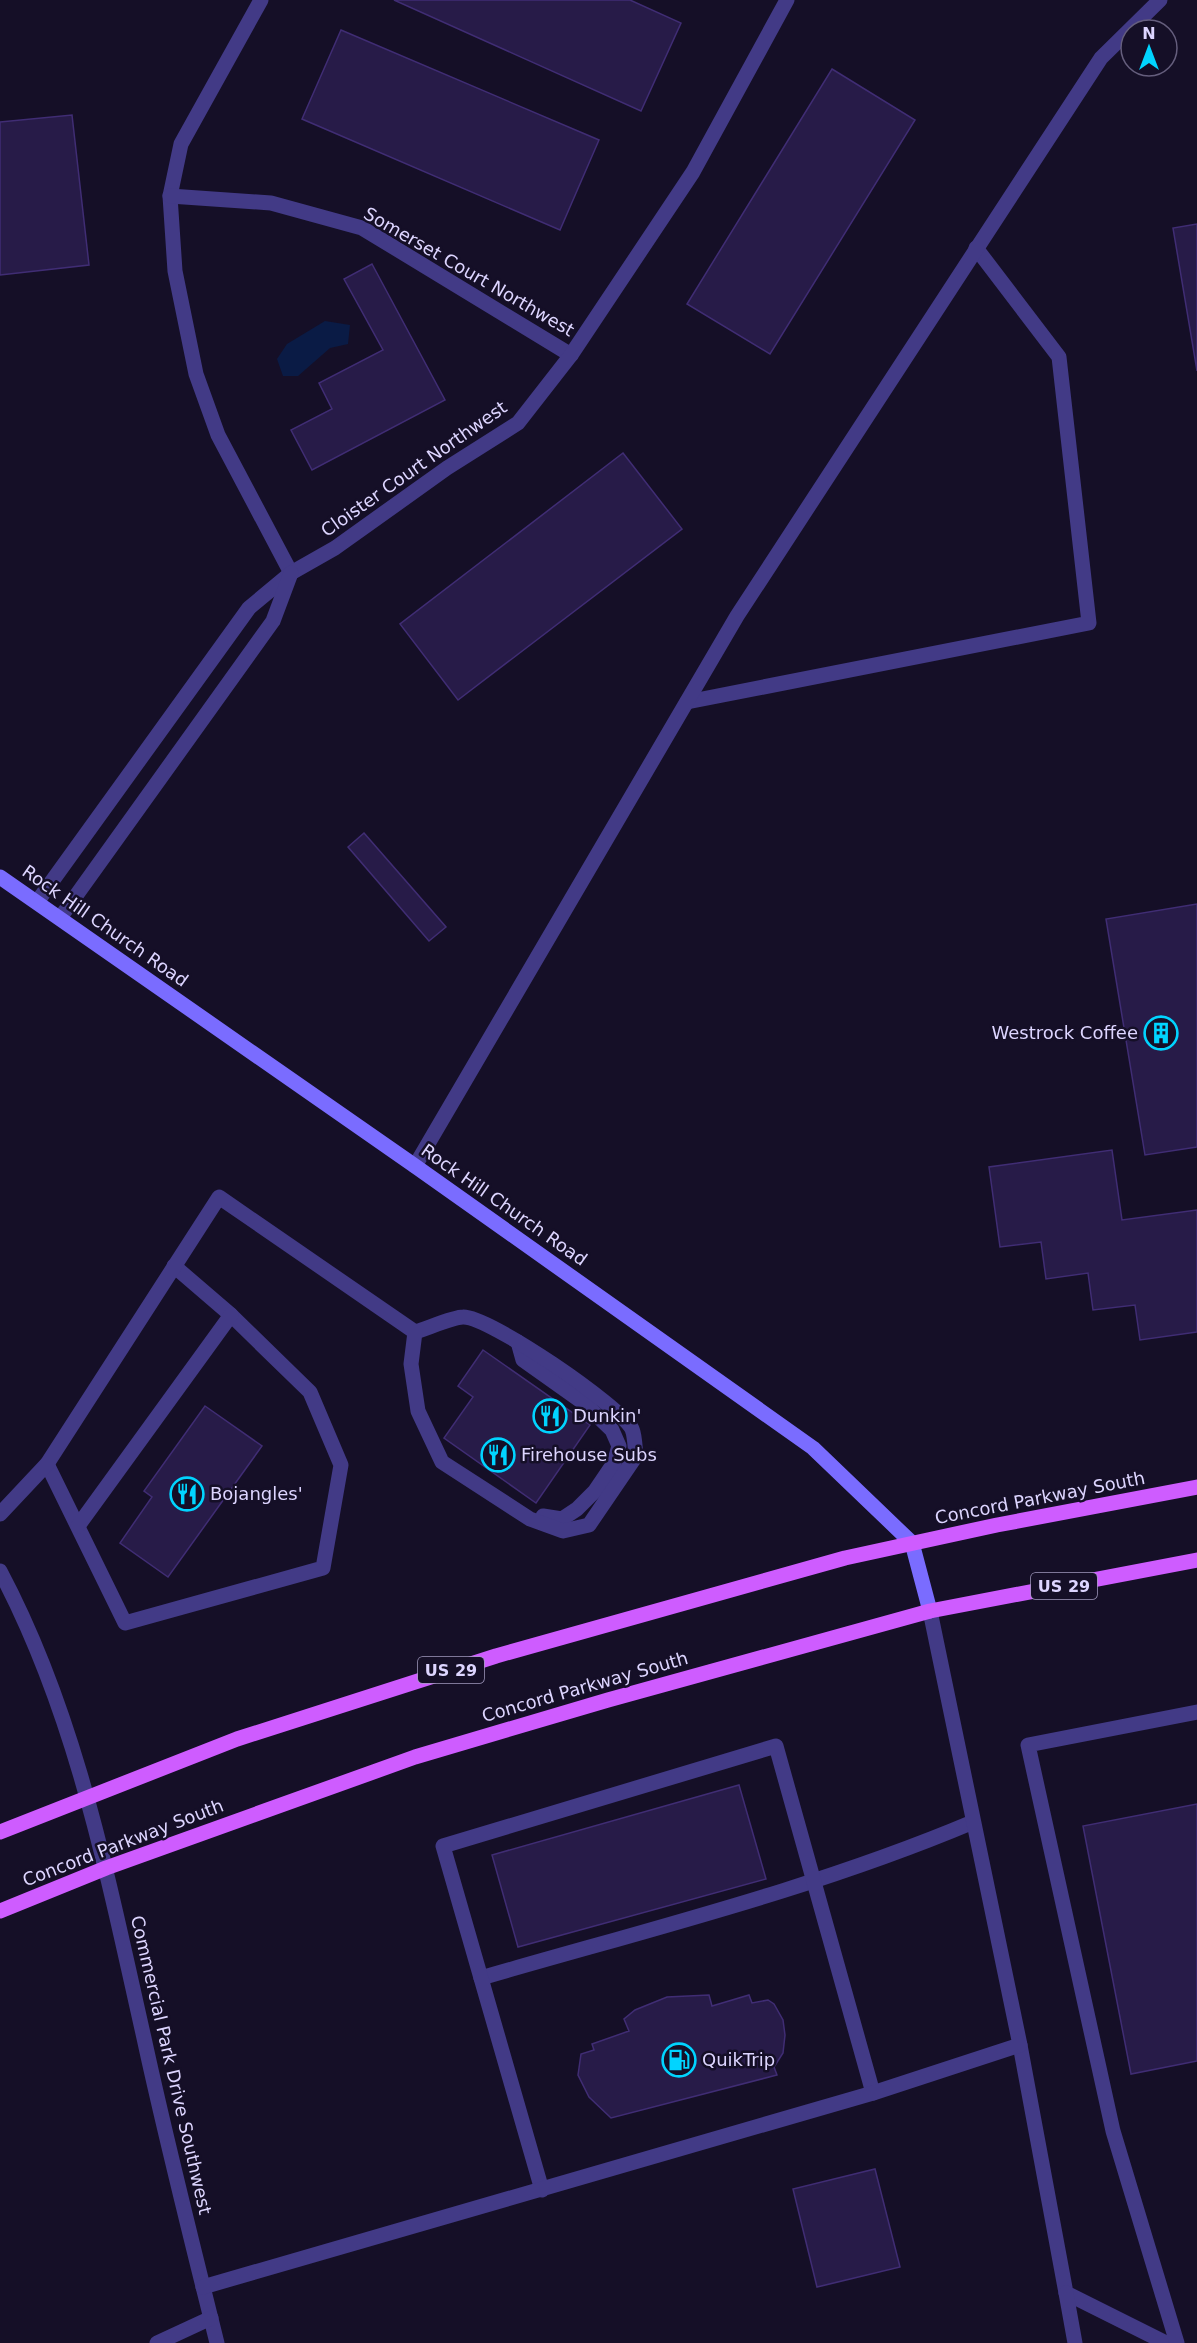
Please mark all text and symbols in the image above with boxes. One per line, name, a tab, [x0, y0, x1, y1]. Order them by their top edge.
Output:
north arrow	[1119, 18, 1179, 78]
text: N	[1142, 24, 1156, 43]
street label: Somerset Court Northwest	[360, 203, 578, 341]
street label: Cloister Court Northwest	[317, 396, 511, 541]
street label: Rock Hill Church Road	[18, 860, 192, 991]
building icon: Westrock Coffee	[1143, 1015, 1179, 1051]
place label: Westrock Coffee	[992, 1022, 1138, 1043]
street label: Rock Hill Church Road	[417, 1139, 591, 1270]
restaurant icon: Dunkin'	[532, 1398, 568, 1434]
place label: Dunkin'	[573, 1405, 641, 1426]
restaurant icon: Firehouse Subs	[480, 1437, 516, 1473]
place label: Firehouse Subs	[521, 1444, 657, 1465]
street label: Concord Parkway South	[933, 1467, 1147, 1528]
restaurant icon: Bojangles'	[169, 1476, 205, 1512]
place label: Bojangles'	[210, 1483, 303, 1504]
road number: US 29	[1031, 1573, 1097, 1599]
street label: Concord Parkway South	[479, 1647, 690, 1726]
road number: US 29	[418, 1657, 484, 1683]
street label: Concord Parkway South	[19, 1794, 226, 1891]
street label: Commercial Park Drive Southwest	[127, 1913, 216, 2216]
fuel station icon: QuikTrip	[661, 2042, 697, 2078]
place label: QuikTrip	[702, 2049, 775, 2070]

